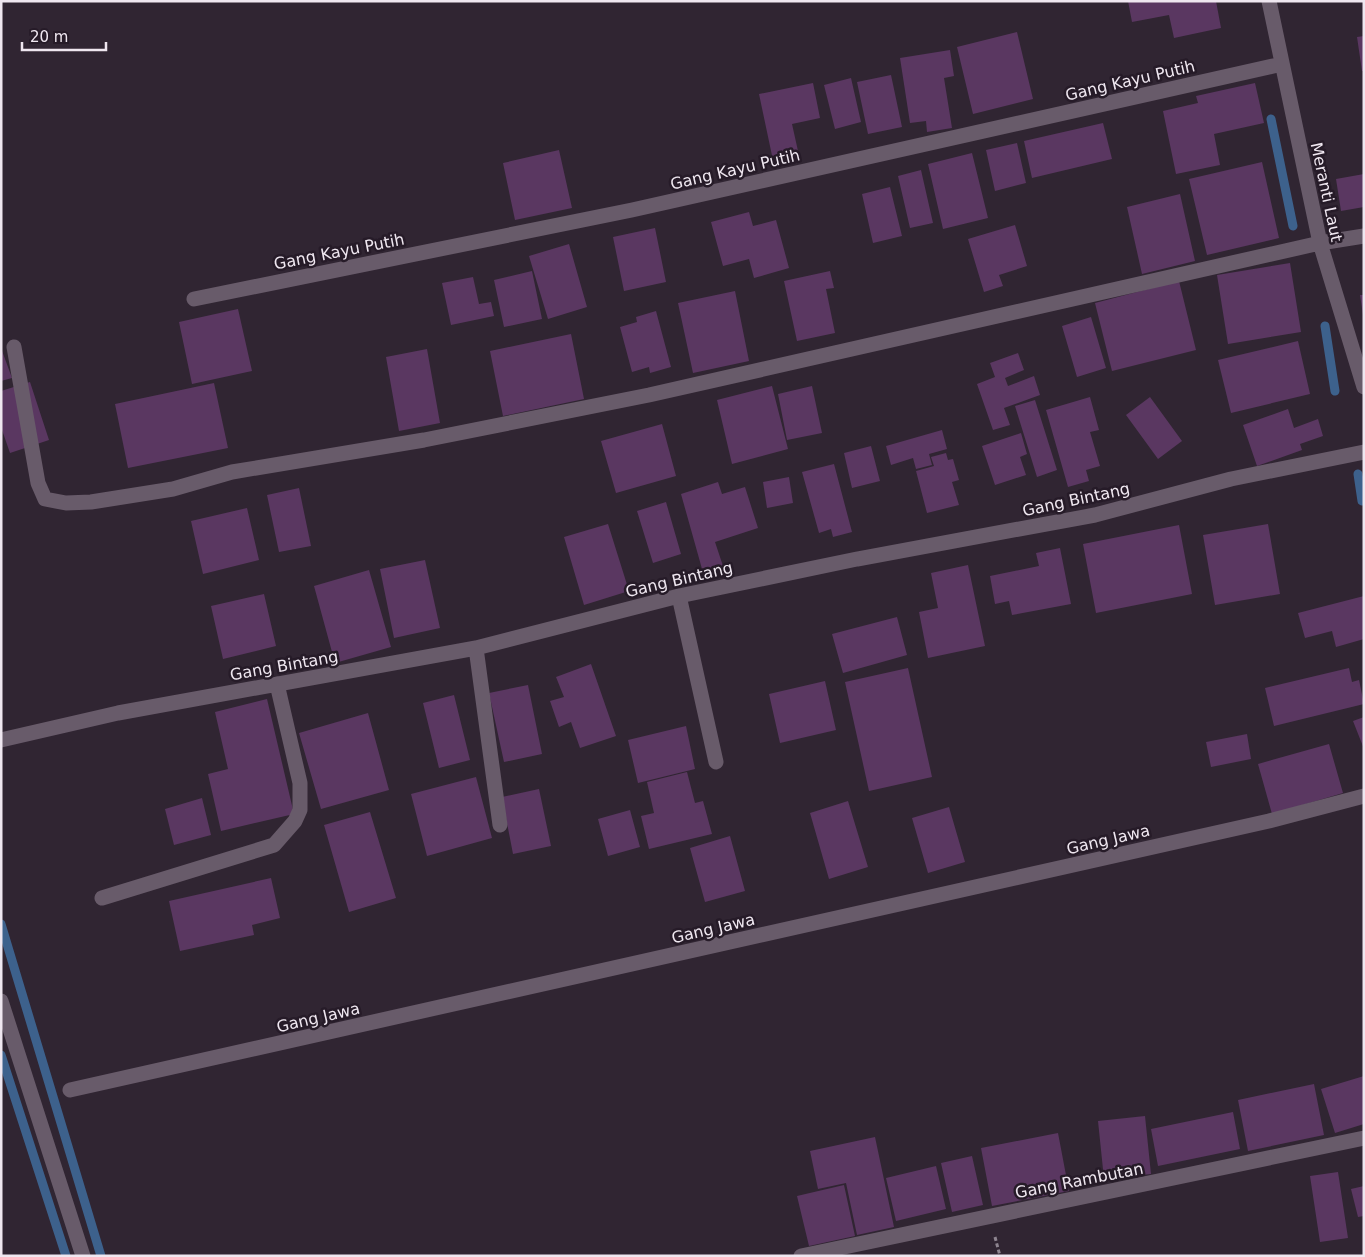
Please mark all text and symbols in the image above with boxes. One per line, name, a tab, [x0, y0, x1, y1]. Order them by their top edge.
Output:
scale bar	[22, 20, 106, 52]
text: 20 m	[30, 28, 68, 46]
street label: Gang Kayu Putih	[1063, 56, 1197, 105]
street label: Meranti Laut	[1307, 141, 1346, 244]
street label: Gang Kayu Putih	[668, 145, 802, 194]
street label: Gang Kayu Putih	[272, 230, 406, 273]
street label: Gang Bintang	[1021, 479, 1132, 520]
street label: Gang Bintang	[624, 558, 735, 601]
street label: Gang Bintang	[229, 647, 340, 684]
street label: Gang Jawa	[1065, 821, 1152, 858]
street label: Gang Jawa	[670, 910, 757, 947]
street label: Gang Jawa	[275, 999, 362, 1036]
street label: Gang Rambutan	[1013, 1159, 1145, 1202]

